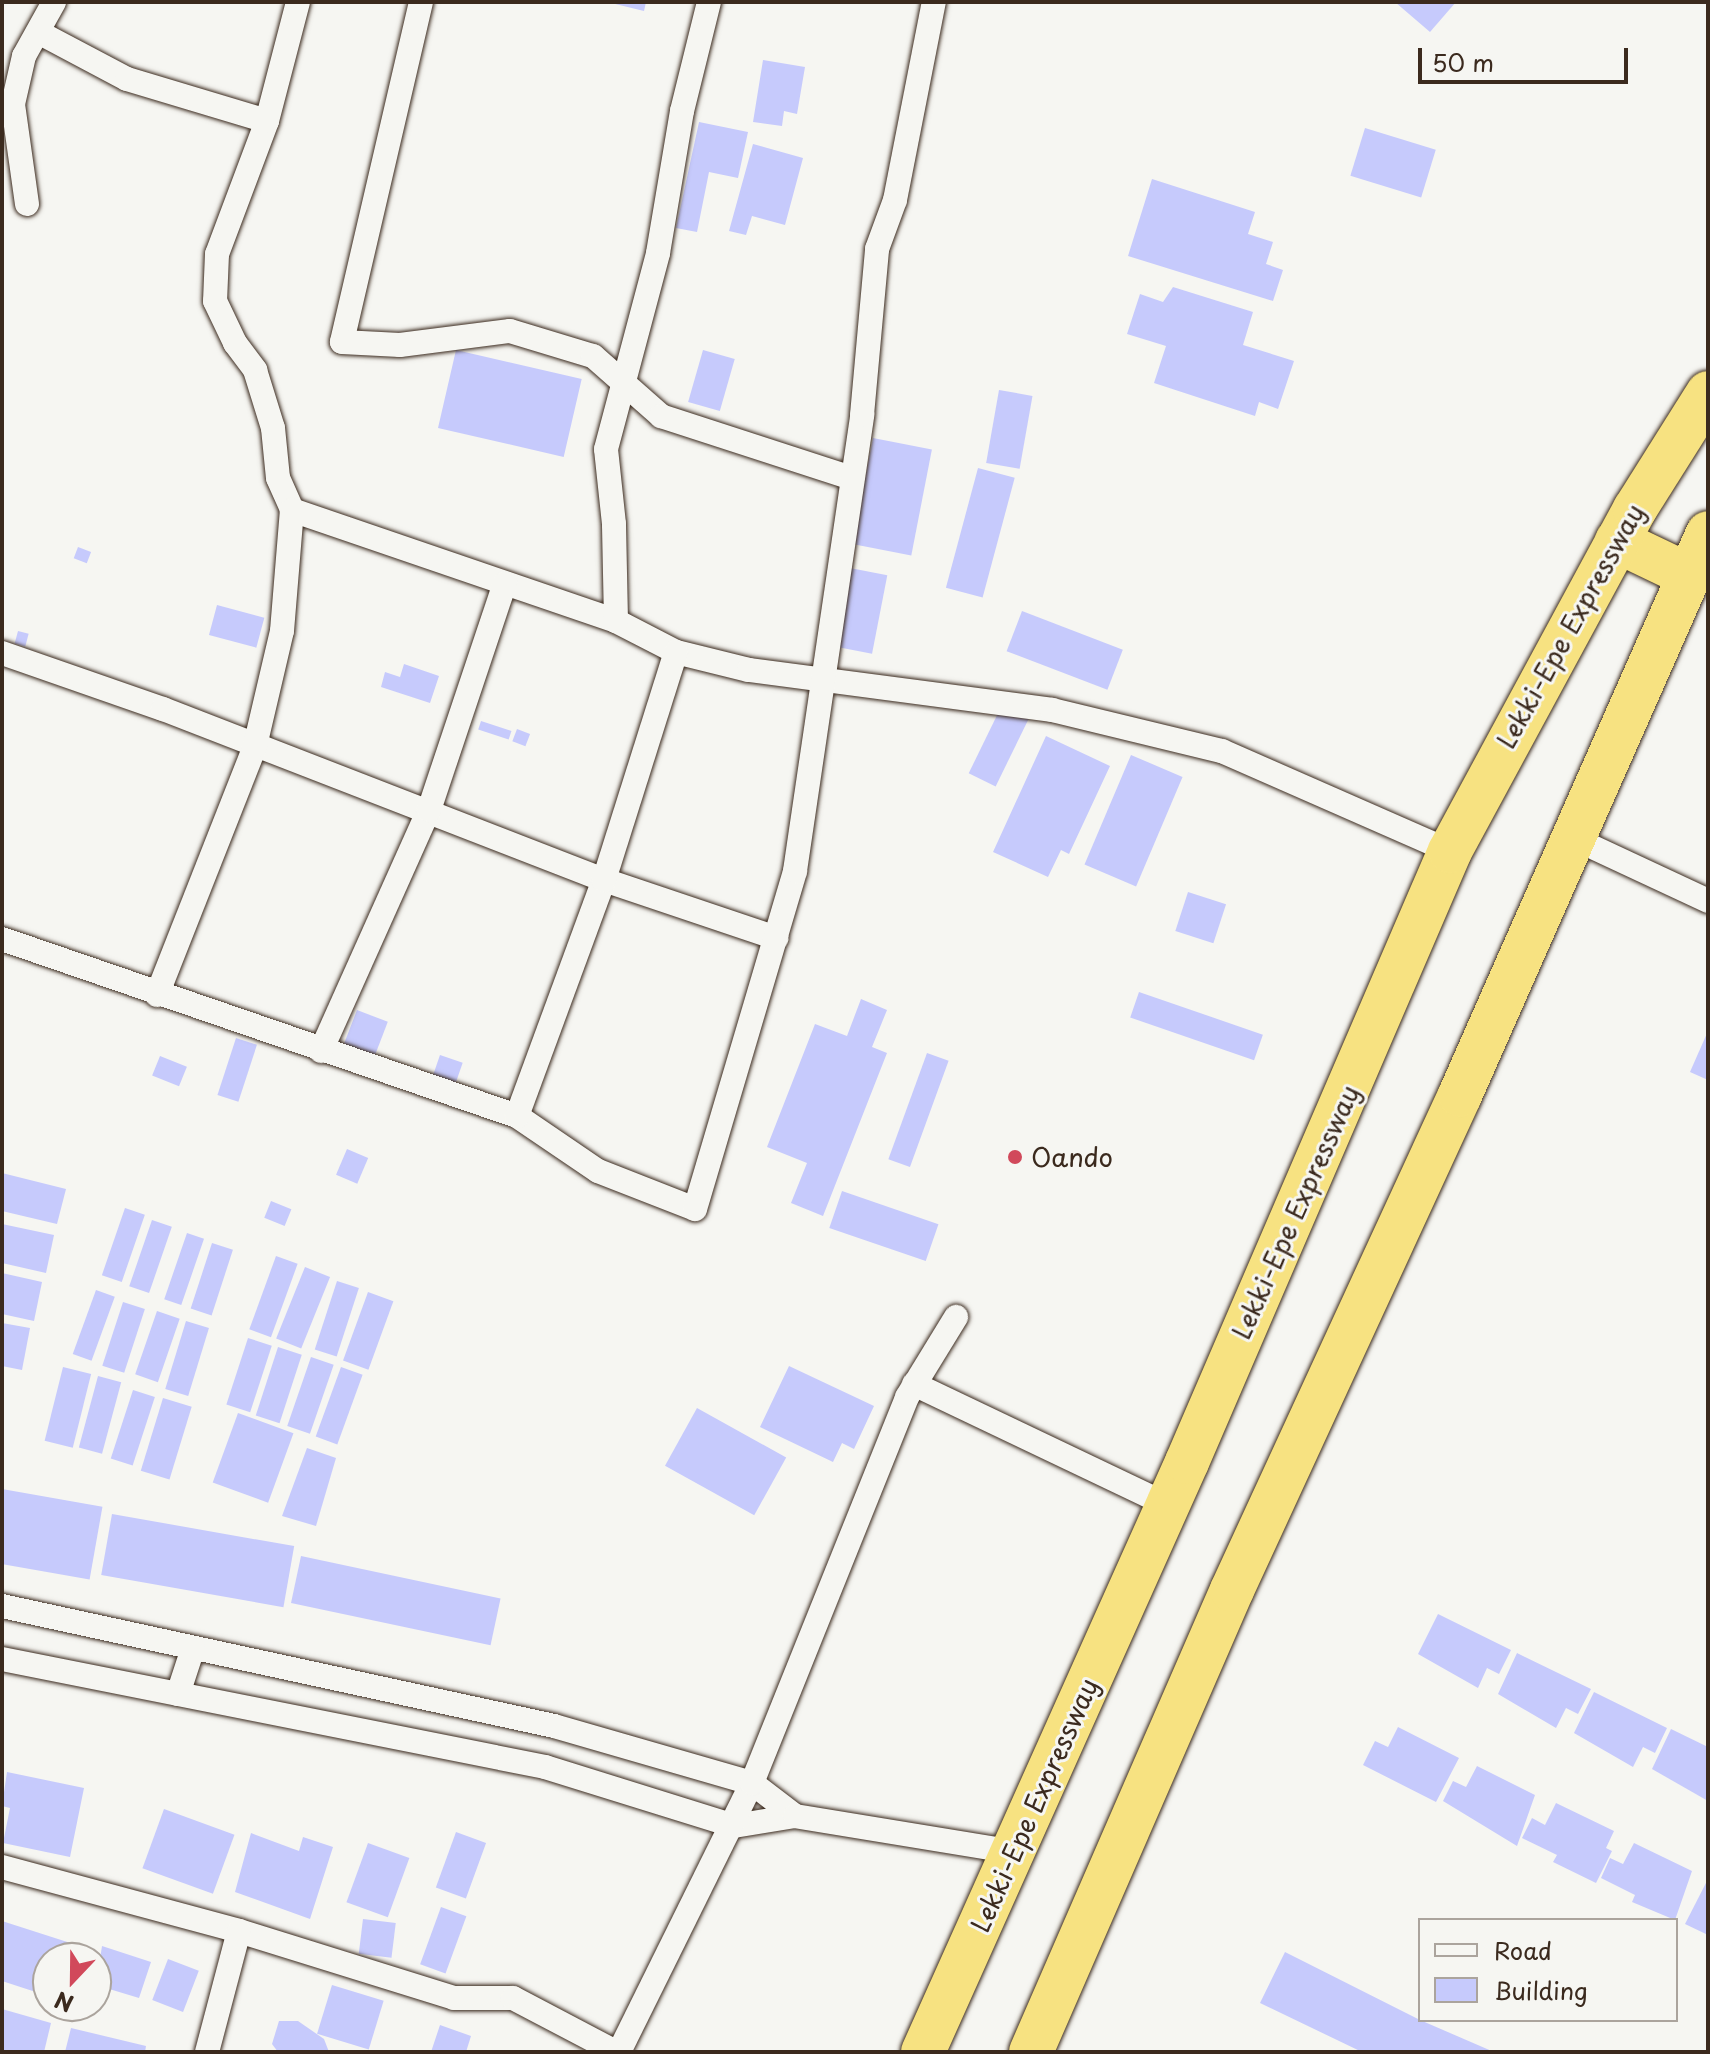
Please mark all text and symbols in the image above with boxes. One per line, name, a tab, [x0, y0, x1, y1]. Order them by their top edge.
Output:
scale bar	[1422, 32, 1632, 82]
text: 50 m	[1432, 44, 1494, 80]
street label: Lekki-Epe Expressway	[1489, 497, 1651, 755]
street label: Lekki-Epe Expressway	[1224, 1079, 1366, 1345]
place label: Oando	[1031, 1141, 1113, 1173]
marker: Oando	[1006, 1148, 1024, 1166]
street label: Lekki-Epe Expressway	[963, 1672, 1105, 1938]
legend	[1418, 1918, 1678, 2022]
text: Road	[1494, 1932, 1552, 1968]
north arrow	[32, 1942, 112, 2022]
text: Building	[1494, 1972, 1588, 2008]
text: N	[49, 1984, 78, 2021]

